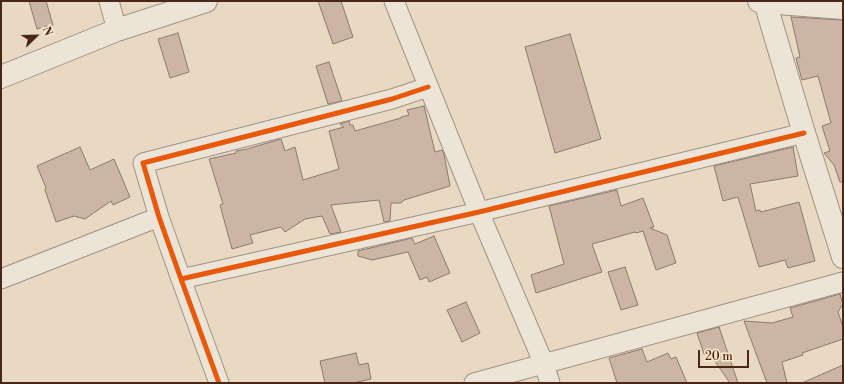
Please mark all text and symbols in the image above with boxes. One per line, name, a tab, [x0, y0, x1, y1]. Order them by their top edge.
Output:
north arrow	[16, 16, 56, 56]
text: N	[39, 25, 55, 38]
scale bar	[700, 342, 751, 368]
text: 20 m	[705, 349, 733, 364]

